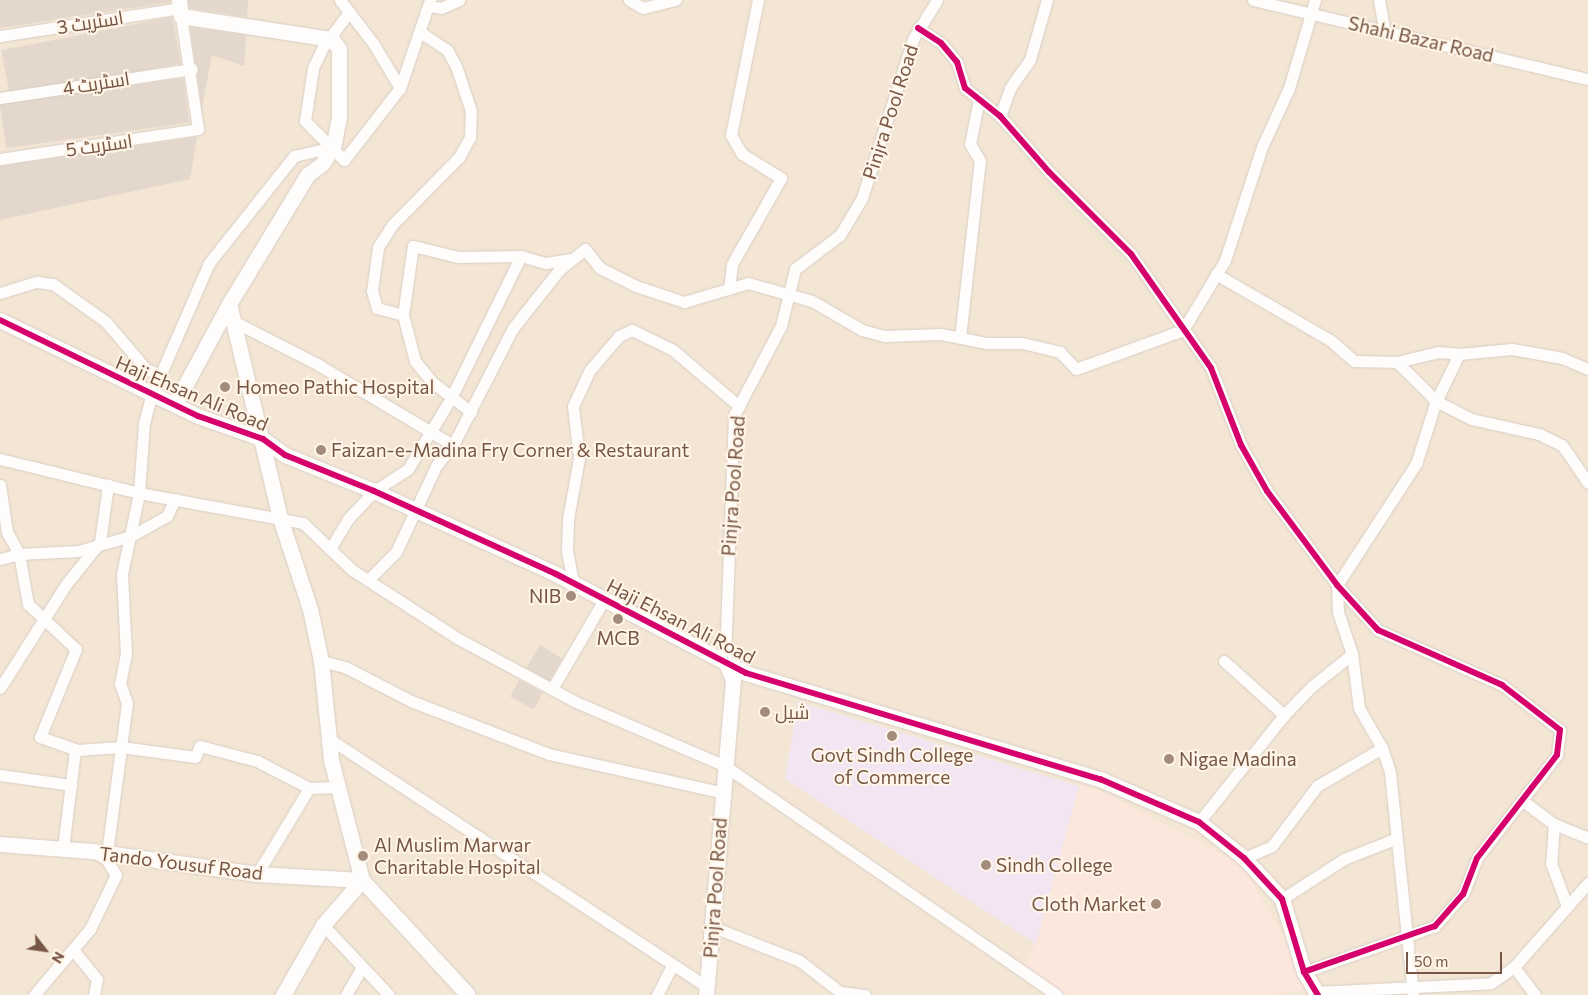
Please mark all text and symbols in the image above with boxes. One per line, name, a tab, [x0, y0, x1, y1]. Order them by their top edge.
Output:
street label: اسٹریٹ 3	[55, 5, 125, 39]
street label: Shahi Bazar Road	[1346, 11, 1496, 67]
street label: Pinjra Pool Road	[857, 42, 923, 182]
street label: اسٹریٹ 4	[61, 66, 131, 100]
street label: اسٹریٹ 5	[64, 129, 134, 161]
street label: Haji Ehsan Ali Road	[112, 351, 272, 435]
place label: Homeo Pathic Hospital	[236, 376, 434, 398]
marker: Homeo Pathic Hospital	[218, 380, 232, 394]
street label: Pinjra Pool Road	[717, 415, 749, 557]
place label: Faizan-e-Madina Fry Corner & Restaurant	[331, 439, 689, 461]
marker: Faizan-e-Madina Fry Corner & Restaurant	[315, 444, 327, 456]
street label: Haji Ehsan Ali Road	[603, 574, 759, 668]
place label: NIB	[529, 585, 561, 607]
marker: NIB	[565, 590, 577, 602]
marker: MCB	[612, 613, 624, 625]
place label: MCB	[596, 627, 640, 649]
place label: شیل	[775, 701, 810, 723]
marker: شیل	[759, 706, 771, 718]
marker: Govt Sindh College of Commerce	[886, 730, 898, 742]
place label: Govt Sindh College of Commerce	[811, 744, 973, 788]
place label: Nigae Madina	[1179, 748, 1297, 770]
marker: Nigae Madina	[1163, 753, 1175, 765]
street label: Pinjra Pool Road	[699, 817, 731, 959]
place label: Al Muslim Marwar Charitable Hospital	[374, 834, 540, 878]
street label: Tando Yousuf Road	[98, 842, 264, 884]
marker: Al Muslim Marwar Charitable Hospital	[356, 849, 370, 863]
place label: Sindh College	[996, 854, 1113, 876]
marker: Sindh College	[980, 859, 992, 871]
place label: Cloth Market	[1032, 893, 1146, 915]
marker: Cloth Market	[1150, 898, 1162, 910]
north arrow	[20, 925, 70, 975]
scale bar	[1408, 942, 1504, 974]
text: N	[48, 949, 68, 967]
text: 50 m	[1414, 952, 1448, 970]

